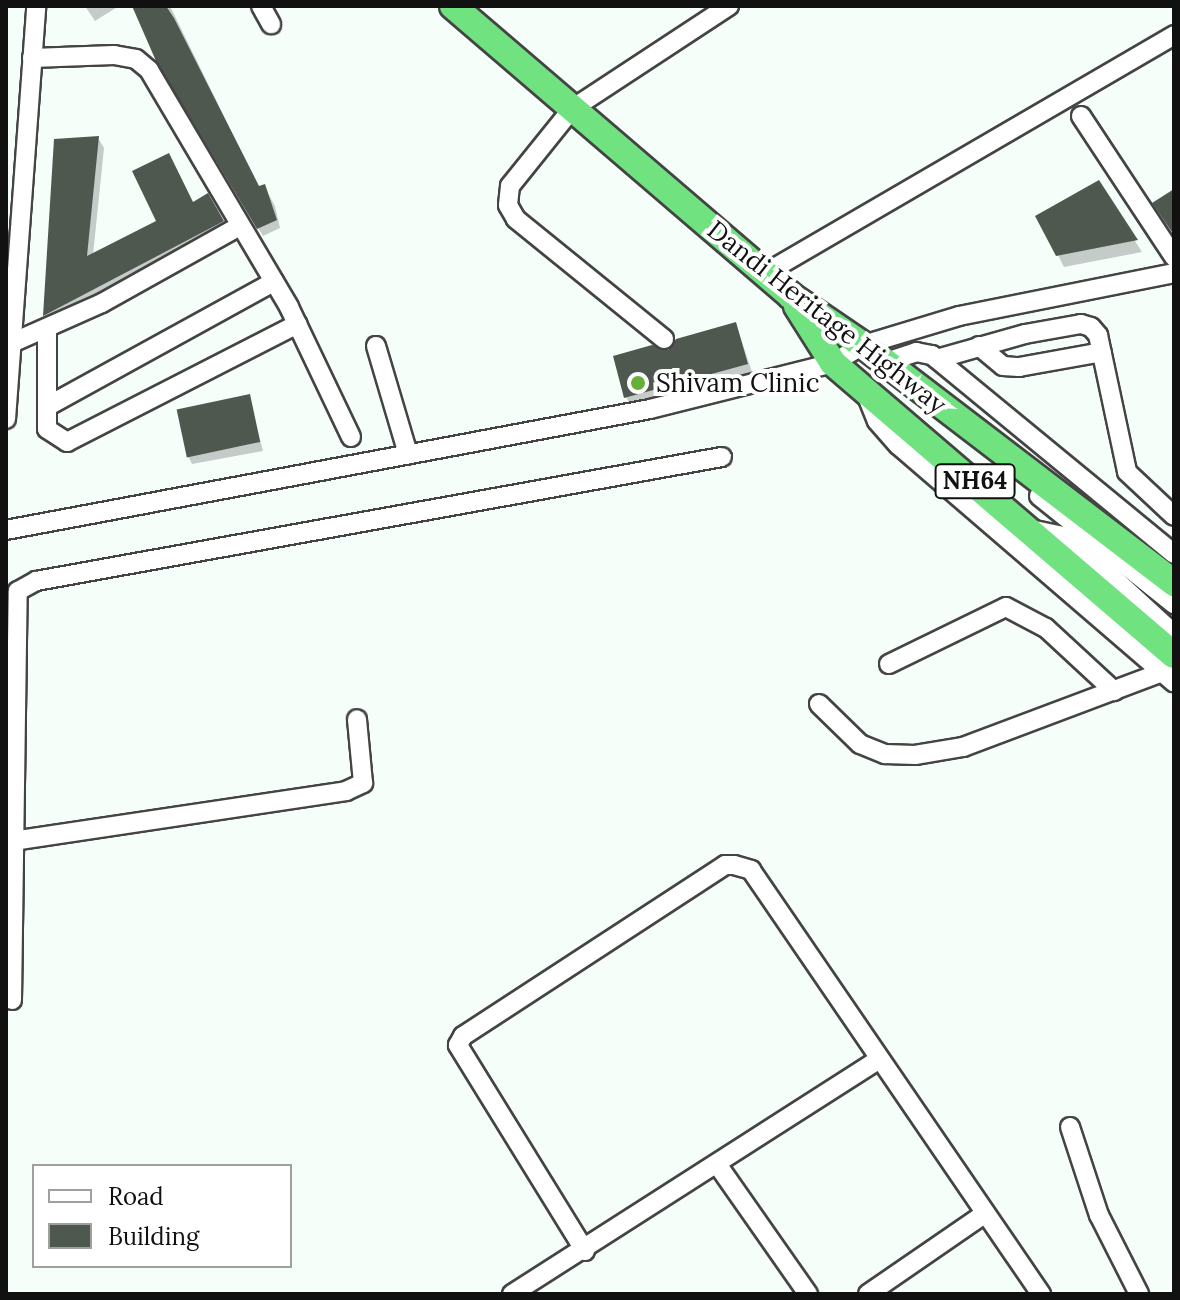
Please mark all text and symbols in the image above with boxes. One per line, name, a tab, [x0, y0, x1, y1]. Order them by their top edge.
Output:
street label: Dandi Heritage Highway	[701, 214, 953, 420]
place label: Shivam Clinic	[656, 367, 819, 399]
marker: Shivam Clinic	[627, 372, 649, 394]
road number: NH64	[933, 461, 1017, 501]
legend	[32, 1164, 292, 1268]
text: Road	[108, 1181, 164, 1212]
text: Building	[108, 1221, 199, 1252]

